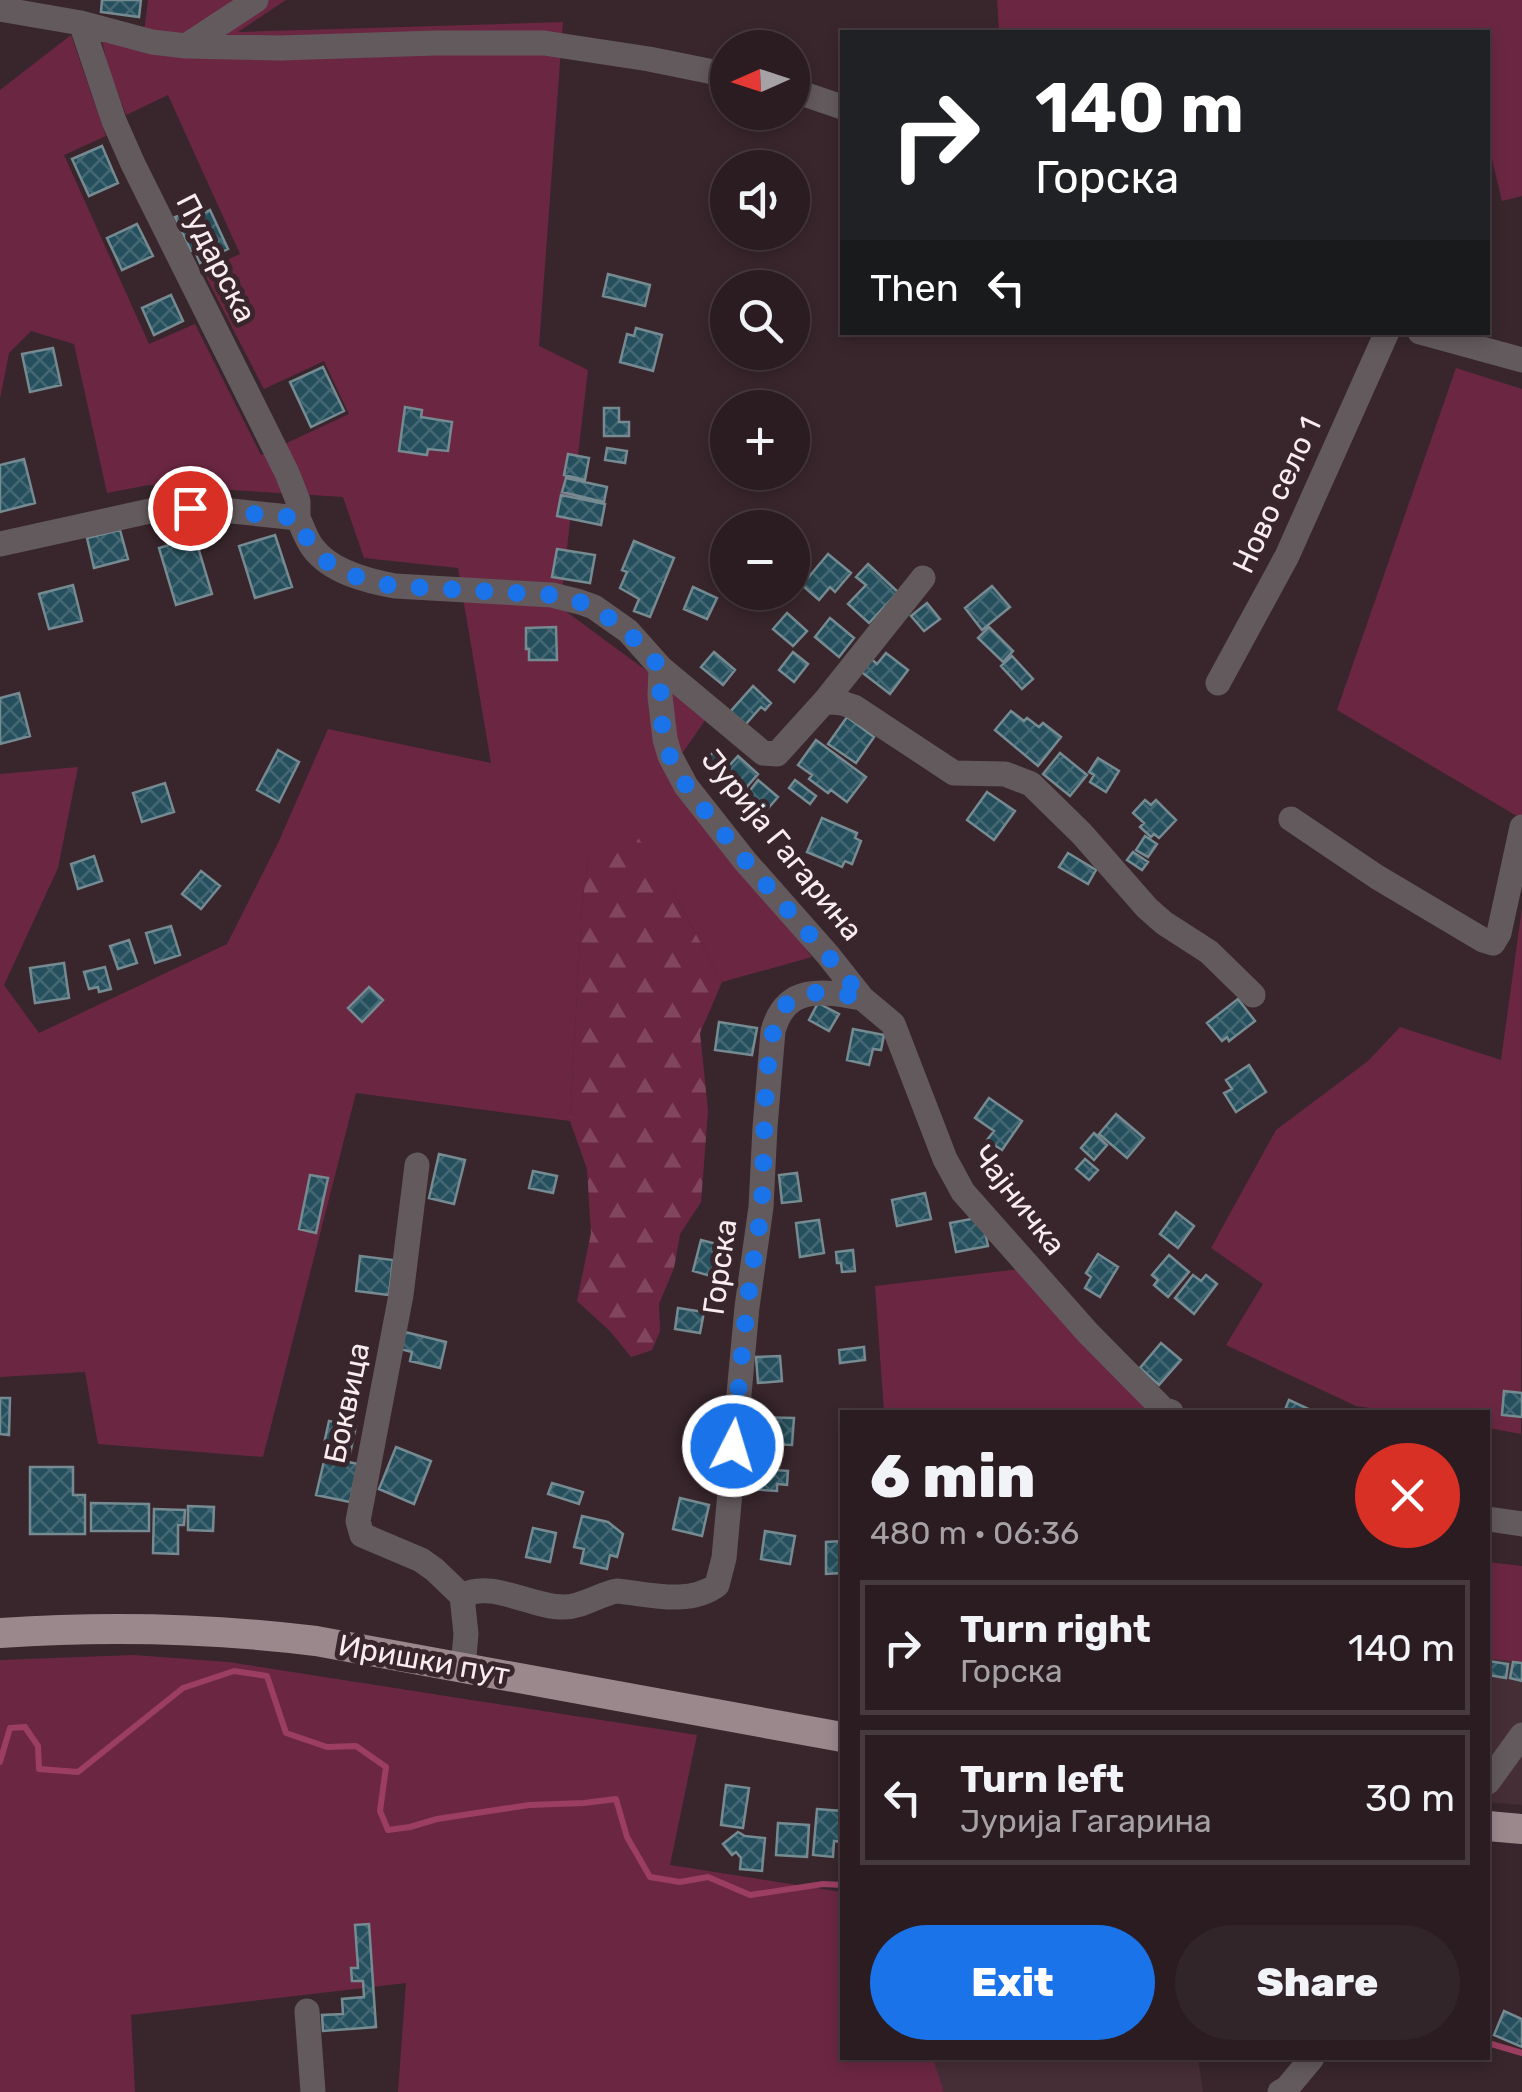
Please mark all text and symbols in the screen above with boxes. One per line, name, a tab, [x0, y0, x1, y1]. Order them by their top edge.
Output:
north arrow	[710, 30, 810, 130]
map controls	[710, 30, 810, 610]
text: 140 m	[1035, 67, 1244, 150]
icon: right	[870, 70, 1000, 200]
button: sound	[710, 150, 810, 250]
text: Горска	[1035, 151, 1179, 204]
street label: Пударска	[168, 188, 264, 328]
icon: left	[979, 260, 1034, 315]
text: Then	[870, 265, 959, 311]
button: search	[710, 270, 810, 370]
button: +	[710, 390, 810, 490]
street label: Ново село 1	[1225, 411, 1329, 579]
pin	[148, 466, 233, 551]
icon: arrive	[163, 481, 218, 536]
button: −	[710, 510, 810, 610]
street label: Јурија Гагарина	[694, 742, 870, 948]
street label: Чајничка	[965, 1138, 1073, 1262]
street label: Горска	[695, 1217, 745, 1317]
street label: Боквица	[317, 1339, 377, 1467]
position arrow	[681, 1394, 785, 1498]
text: 6 min	[870, 1441, 1036, 1512]
button: close	[1355, 1443, 1460, 1548]
text: 480 m · 06:36	[870, 1514, 1079, 1552]
text: Turn right	[960, 1606, 1151, 1652]
icon: right	[875, 1620, 930, 1675]
text: 140 m	[1348, 1625, 1455, 1671]
street label: Иришки пут	[336, 1627, 512, 1693]
text: Горска	[960, 1652, 1063, 1690]
text: Turn left	[960, 1756, 1124, 1802]
icon: left	[875, 1770, 930, 1825]
text: 30 m	[1365, 1775, 1455, 1821]
text: Јурија Гагарина	[960, 1802, 1212, 1840]
button: Exit	[870, 1925, 1155, 2040]
button: Share	[1175, 1925, 1460, 2040]

